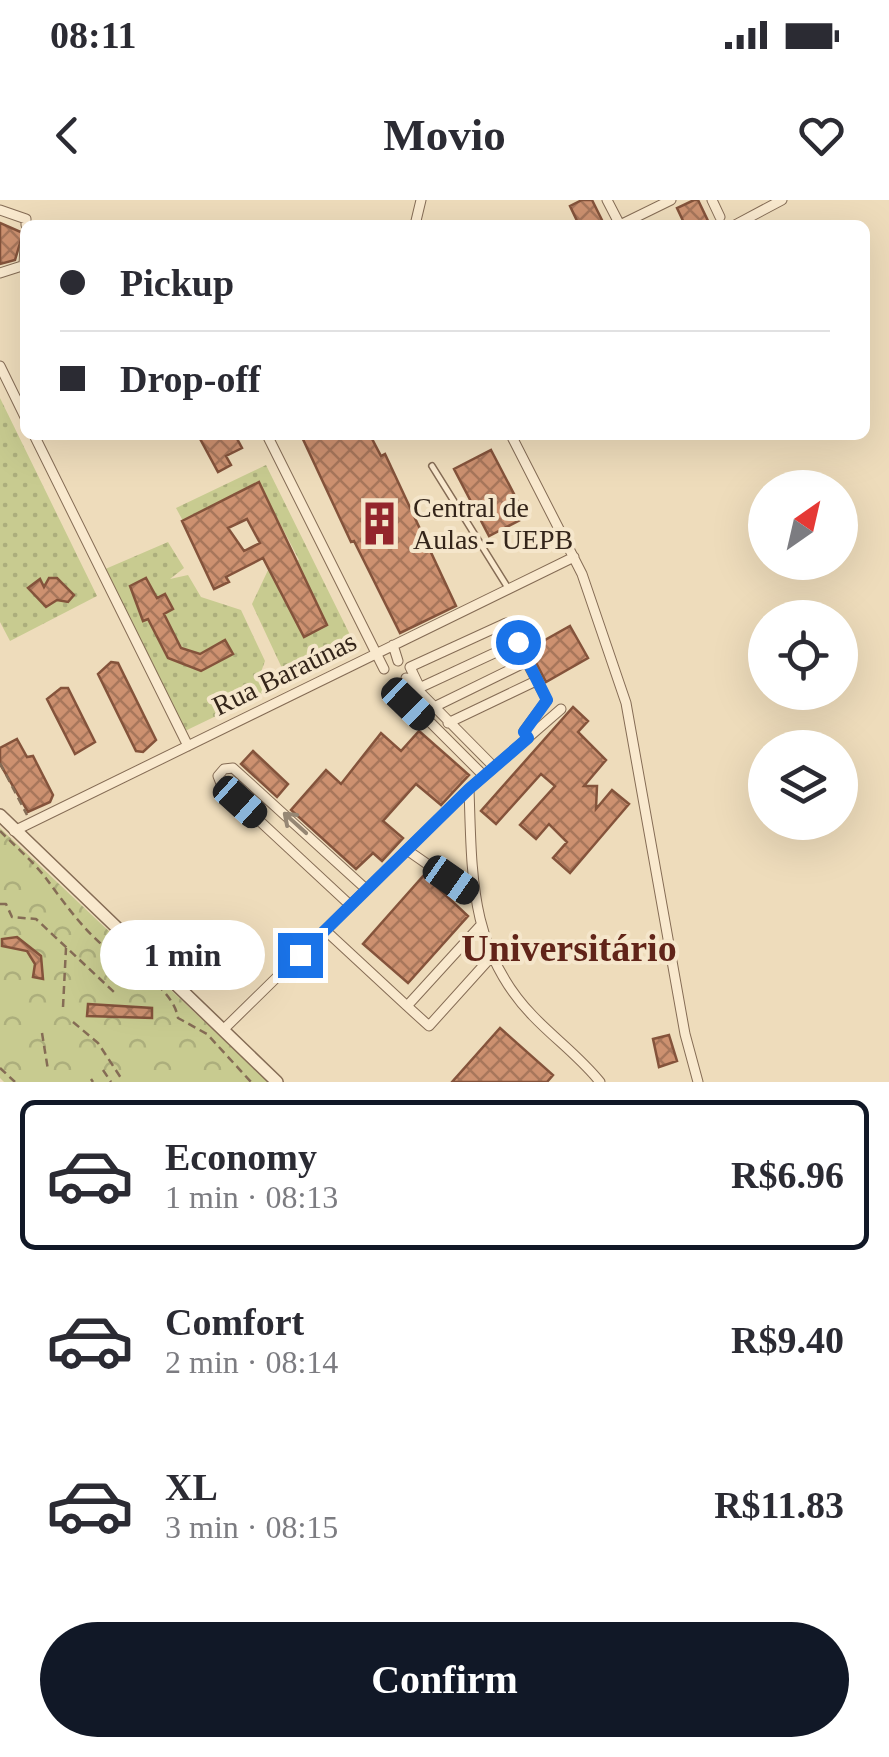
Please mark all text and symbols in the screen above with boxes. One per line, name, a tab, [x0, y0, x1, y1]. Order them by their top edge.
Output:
text: 08:11	[50, 14, 137, 56]
icon: back	[40, 108, 95, 163]
icon: heart	[794, 108, 849, 163]
text: Movio	[383, 110, 506, 160]
text: Pickup	[120, 262, 234, 304]
text: Drop-off	[120, 358, 261, 400]
north arrow	[748, 470, 858, 580]
map controls	[748, 470, 858, 840]
place label: Central de Aulas - UEPB	[413, 492, 573, 555]
building icon: Central de Aulas - UEPB	[356, 499, 404, 547]
button: locate	[748, 600, 858, 710]
route start	[496, 620, 541, 665]
street label: Rua Baraúnas	[207, 625, 361, 722]
car	[376, 672, 440, 736]
button: layers	[748, 730, 858, 840]
car	[208, 771, 272, 833]
one-way arrow	[283, 812, 308, 835]
car	[418, 851, 484, 909]
callout: 1 min	[100, 920, 265, 990]
district label: Universitário	[461, 927, 677, 969]
route end	[278, 933, 323, 978]
text: 1 min	[144, 937, 221, 973]
icon: car	[45, 1130, 135, 1220]
text: Economy	[165, 1136, 317, 1178]
text: R$6.96	[731, 1154, 844, 1196]
text: 1 min · 08:13	[165, 1179, 338, 1215]
icon: car	[45, 1295, 135, 1385]
text: Comfort	[165, 1301, 304, 1343]
text: R$9.40	[731, 1319, 844, 1361]
text: 2 min · 08:14	[165, 1344, 338, 1380]
icon: car	[45, 1460, 135, 1550]
text: XL	[165, 1466, 218, 1508]
text: R$11.83	[714, 1484, 844, 1526]
text: 3 min · 08:15	[165, 1509, 338, 1545]
button: Confirm	[40, 1622, 849, 1737]

